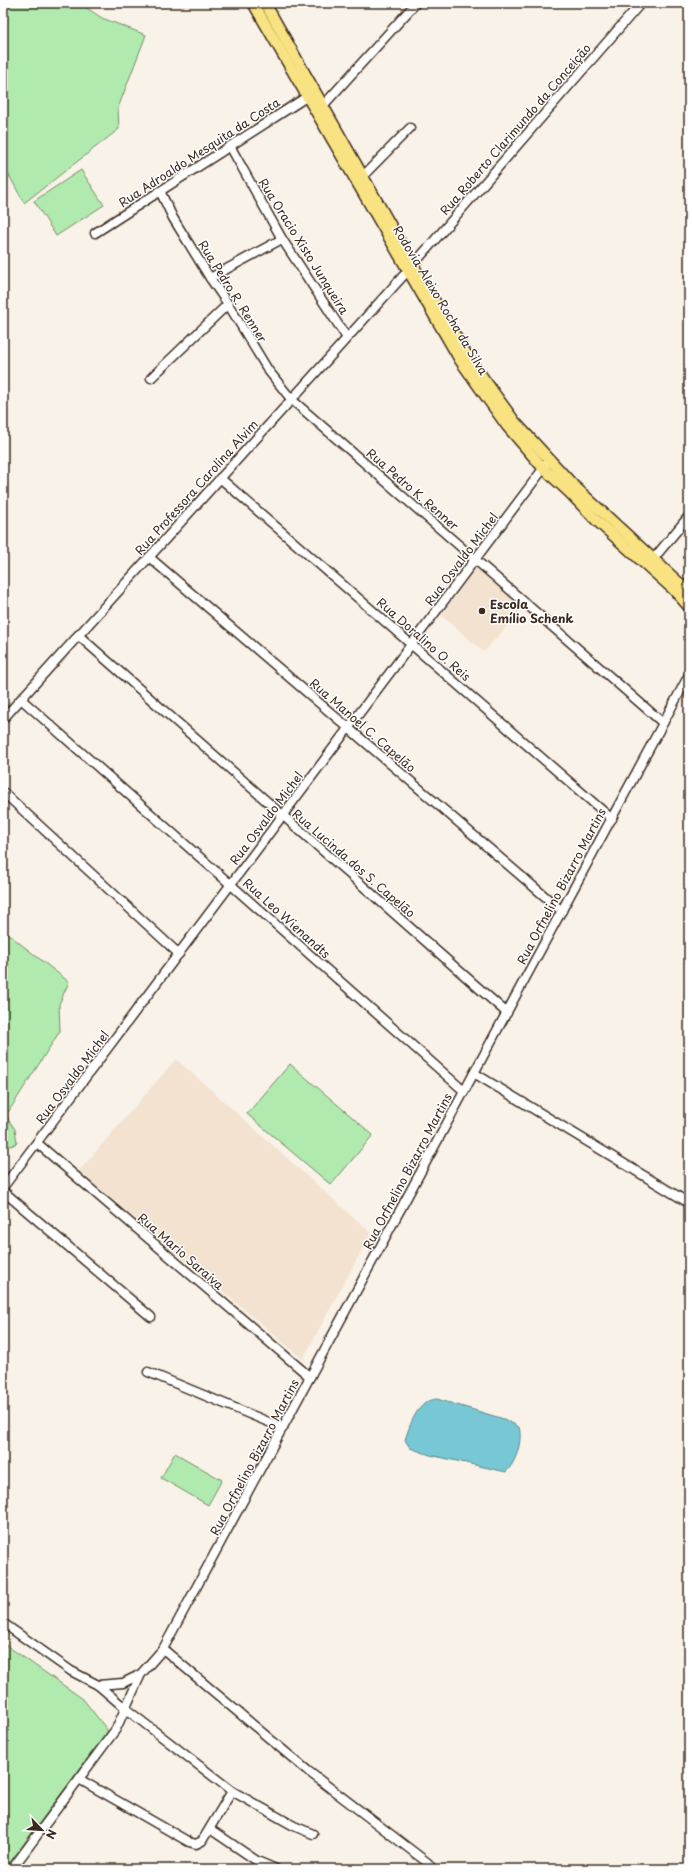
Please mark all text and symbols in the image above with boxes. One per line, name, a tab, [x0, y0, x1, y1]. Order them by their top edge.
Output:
street label: Rua Roberto Clarimundo da Conceição	[435, 39, 595, 219]
street label: Rua Adroaldo Mesquita da Costa	[115, 93, 284, 211]
street label: Rua Oracio Xisto Junqueira	[255, 174, 354, 318]
street label: Rodovia Aleixo Rocha da Silva	[389, 222, 493, 379]
street label: Rua Pedro R. Renner	[194, 237, 272, 346]
street label: Rua Professora Carolina Alvim	[130, 415, 262, 559]
street label: Rua Pedro K. Renner	[363, 444, 463, 534]
street label: Rua Osvaldo Michel	[420, 509, 502, 609]
street label: Rua Doralino O. Reis	[373, 593, 475, 685]
place label: Escola Emílio Schenk	[490, 595, 573, 627]
marker: Escola Emílio Schenk	[477, 606, 487, 616]
street label: Rua Manoel C. Capelão	[306, 674, 420, 776]
street label: Rua Osvaldo Michel	[225, 768, 307, 868]
street label: Rua Orfnelino Bizarro Martins	[512, 804, 610, 967]
street label: Rua Lucinda dos S. Capelão	[289, 805, 420, 922]
street label: Rua Leo Wienandts	[239, 874, 335, 962]
street label: Rua Osvaldo Michel	[31, 1027, 113, 1127]
street label: Rua Orfnelino Bizarro Martins	[358, 1089, 456, 1252]
street label: Rua Mario Saraiva	[134, 1208, 228, 1294]
street label: Rua Orfnelino Bizarro Martins	[205, 1375, 303, 1538]
north arrow	[22, 1810, 62, 1850]
text: N	[42, 1827, 61, 1842]

